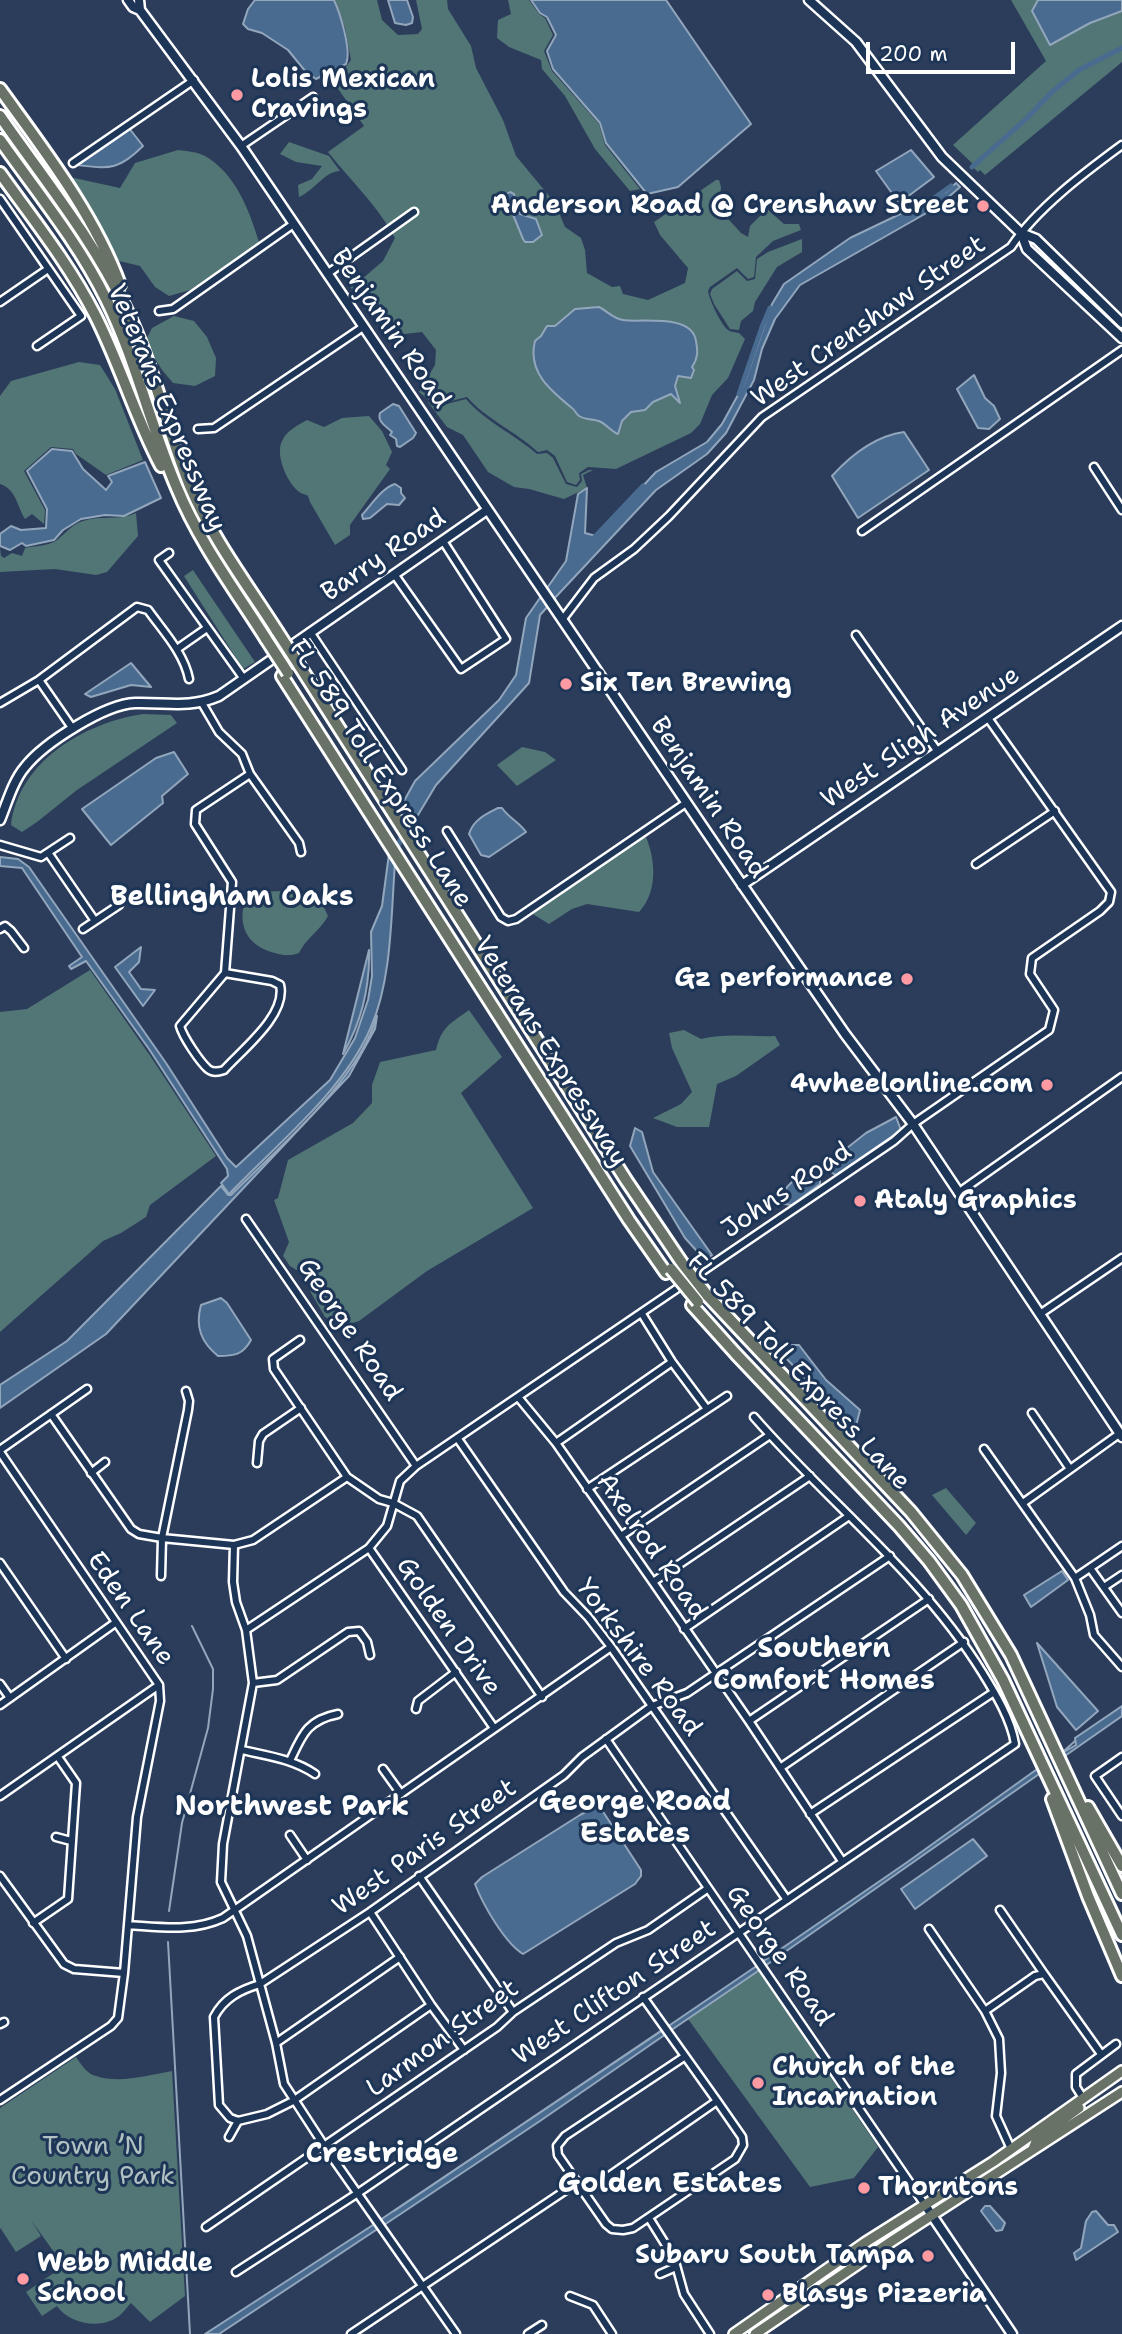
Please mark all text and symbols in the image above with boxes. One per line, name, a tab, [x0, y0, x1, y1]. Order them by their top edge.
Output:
scale bar	[870, 28, 1019, 72]
text: 200 m	[879, 40, 948, 68]
place label: Lolis Mexican Cravings	[251, 64, 435, 126]
marker: Lolis Mexican Cravings	[229, 87, 245, 103]
place label: Anderson Road @ Crenshaw Street	[491, 190, 969, 222]
marker: Anderson Road @ Crenshaw Street	[975, 198, 991, 214]
street label: West Crenshaw Street	[746, 229, 992, 415]
street label: Benjamin Road	[323, 243, 457, 415]
street label: Veterans Expressway	[100, 280, 232, 536]
street label: Barry Road	[316, 503, 452, 609]
street label: FL 589 Toll Express Lane	[282, 634, 478, 914]
street label: West Sligh Avenue	[816, 660, 1026, 816]
place label: Six Ten Brewing	[580, 668, 792, 700]
marker: Six Ten Brewing	[558, 676, 574, 692]
street label: Benjamin Road	[643, 712, 773, 884]
district label: Bellingham Oaks	[110, 881, 354, 915]
street label: Veterans Expressway	[466, 931, 634, 1173]
place label: Gz performance	[674, 963, 893, 995]
marker: Gz performance	[899, 971, 915, 987]
place label: 4wheelonline.com	[790, 1069, 1033, 1101]
marker: 4wheelonline.com	[1039, 1077, 1055, 1093]
street label: Johns Road	[716, 1136, 858, 1246]
place label: Ataly Graphics	[874, 1185, 1077, 1217]
marker: Ataly Graphics	[852, 1193, 868, 1209]
street label: FL 589 Toll Express Lane	[680, 1247, 916, 1497]
street label: George Road	[290, 1253, 408, 1407]
street label: Axelrod Road	[589, 1468, 713, 1626]
street label: Eden Lane	[80, 1546, 180, 1672]
street label: Golden Drive	[389, 1552, 507, 1702]
street label: Yorkshire Road	[569, 1573, 707, 1743]
district label: Southern Comfort Homes	[713, 1633, 935, 1699]
street label: West Paris Street	[327, 1773, 523, 1923]
district label: George Road Estates	[539, 1786, 731, 1852]
district label: Northwest Park	[175, 1791, 409, 1825]
street label: George Road	[719, 1879, 839, 2033]
street label: West Clifton Street	[508, 1913, 722, 2073]
street label: Larmon Street	[361, 1973, 525, 2105]
place label: Church of the Incarnation	[772, 2052, 956, 2114]
marker: Church of the Incarnation	[750, 2075, 766, 2091]
park label: Town ’N Country Park	[11, 2131, 175, 2192]
district label: Crestridge	[305, 2138, 459, 2172]
district label: Golden Estates	[558, 2168, 782, 2202]
place label: Thorntons	[878, 2172, 1018, 2204]
marker: Thorntons	[856, 2180, 872, 2196]
place label: Subaru South Tampa	[635, 2240, 914, 2272]
place label: Webb Middle School	[37, 2248, 213, 2310]
marker: Subaru South Tampa	[920, 2248, 936, 2264]
marker: Webb Middle School	[15, 2271, 31, 2287]
place label: Blasys Pizzeria	[782, 2279, 987, 2311]
marker: Blasys Pizzeria	[760, 2287, 776, 2303]

